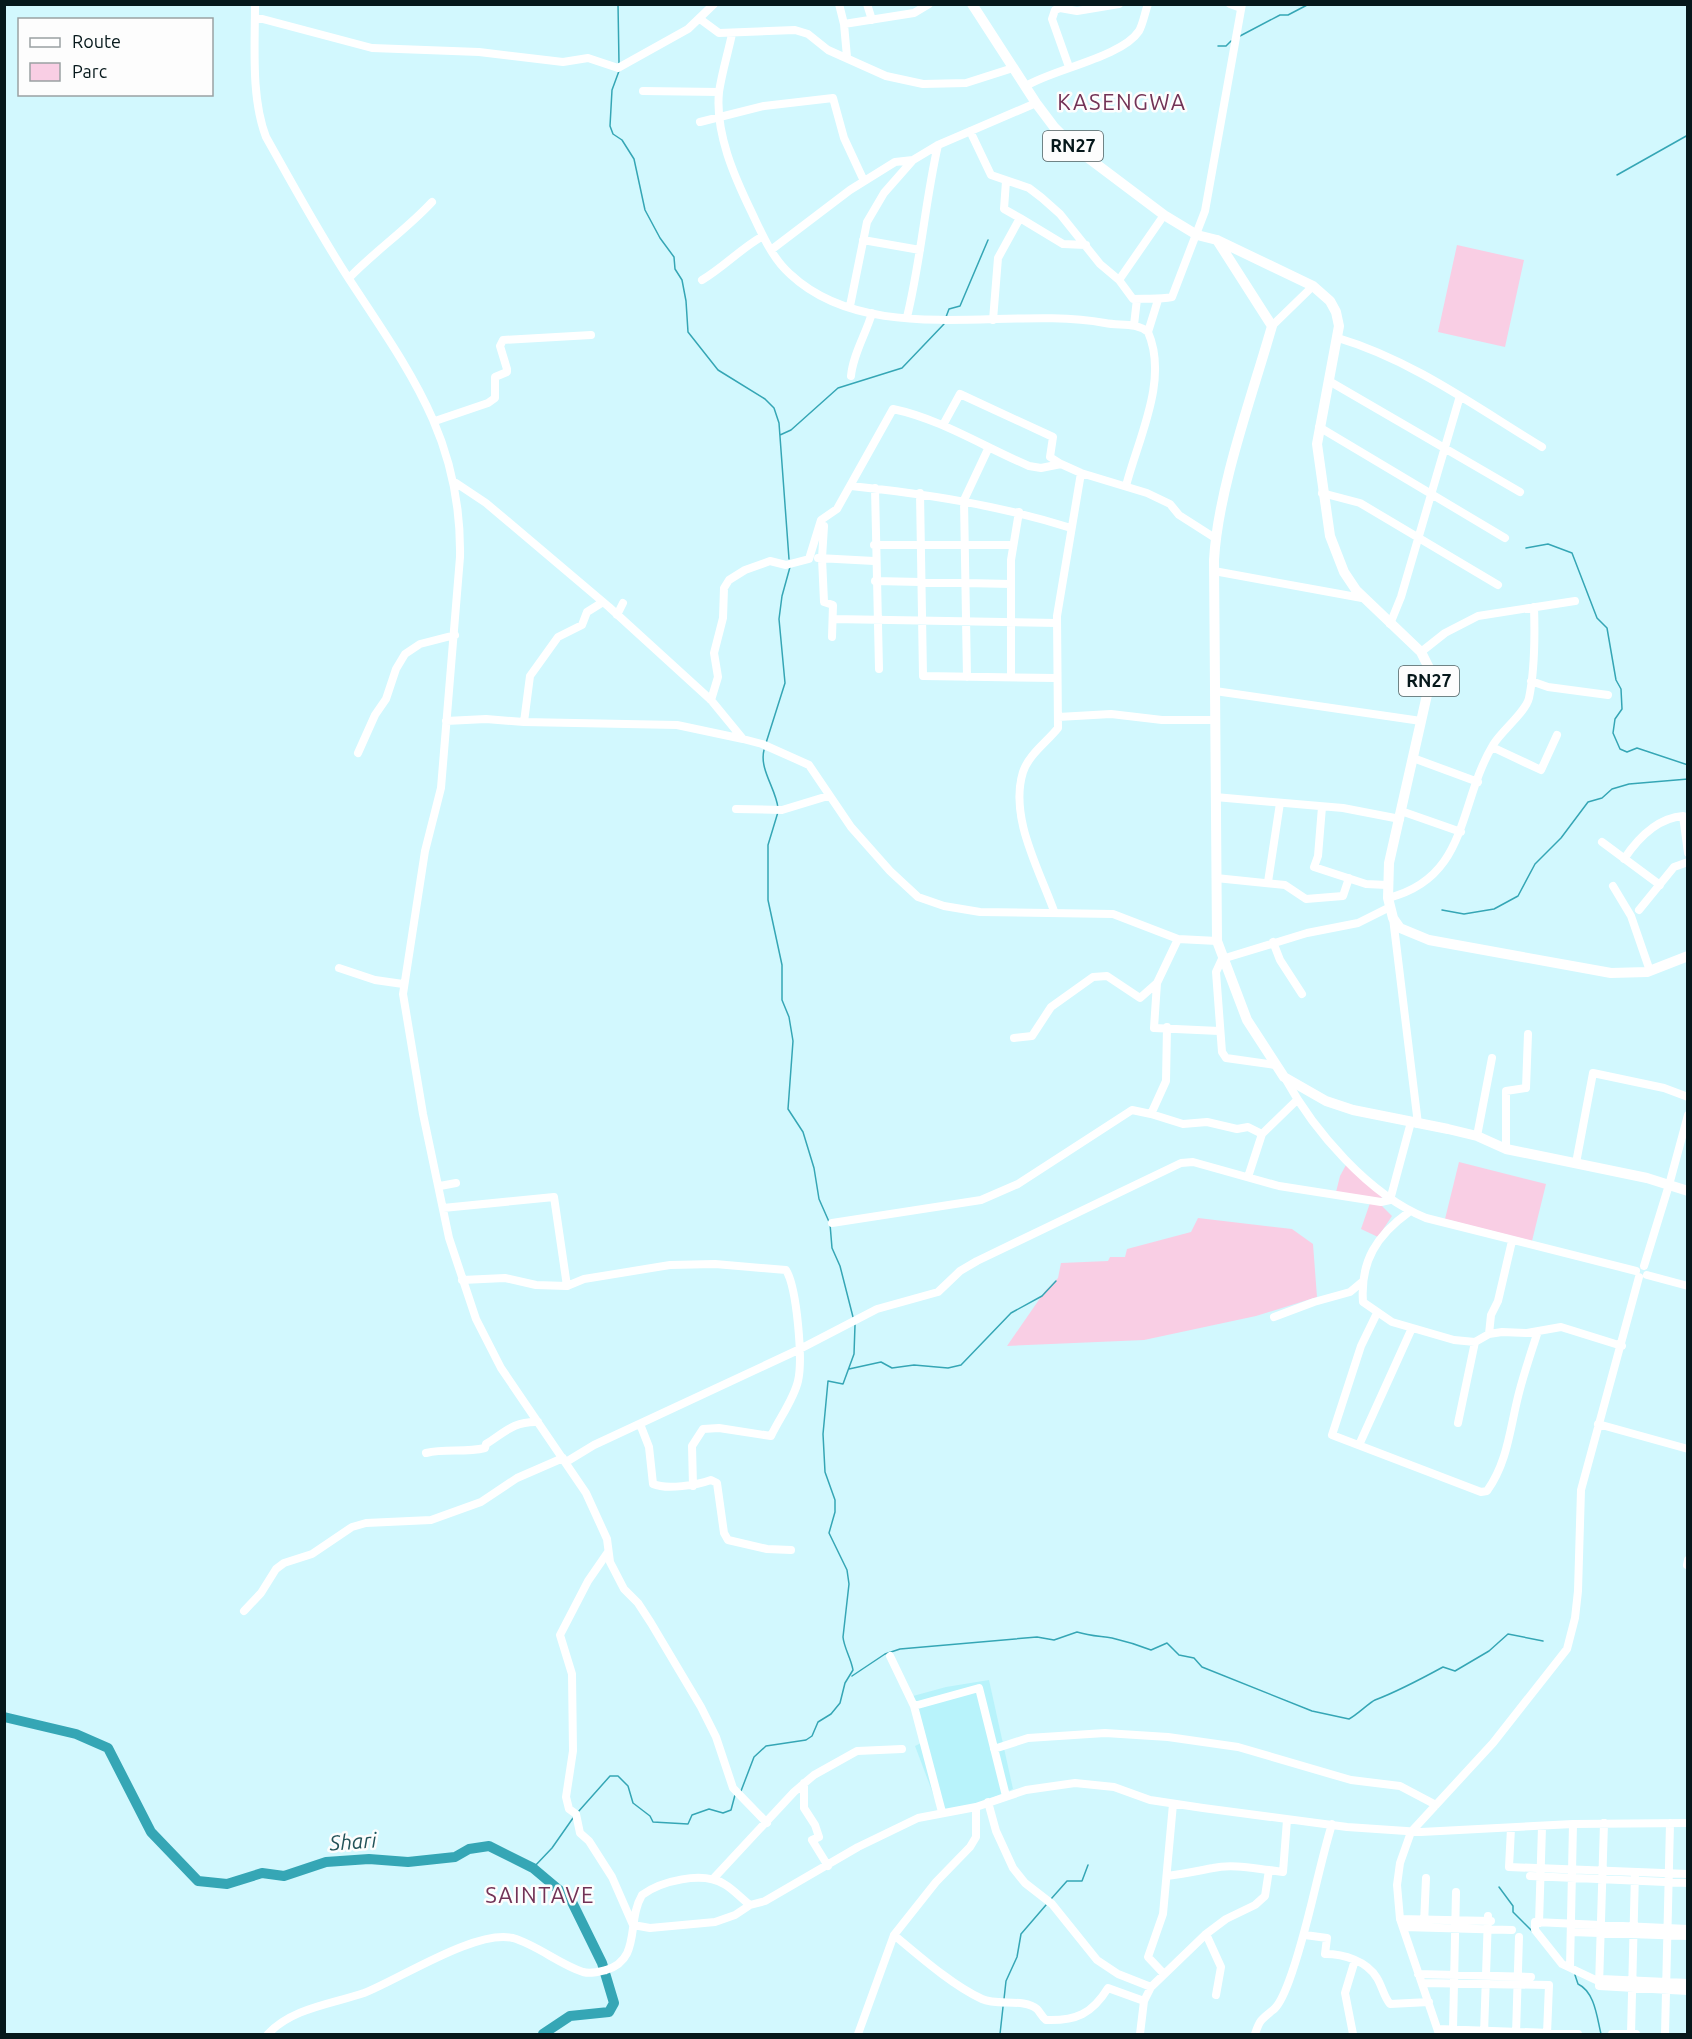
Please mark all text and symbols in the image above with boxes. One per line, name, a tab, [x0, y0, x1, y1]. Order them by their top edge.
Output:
legend	[18, 18, 213, 96]
text: Route	[72, 31, 121, 51]
text: Parc	[72, 61, 107, 81]
district label: KASENGWA	[1057, 89, 1187, 114]
road number: RN27	[1043, 131, 1103, 161]
road number: RN27	[1399, 666, 1459, 696]
water label: Shari	[328, 1827, 378, 1855]
district label: SAINTAVE	[485, 1882, 595, 1907]

